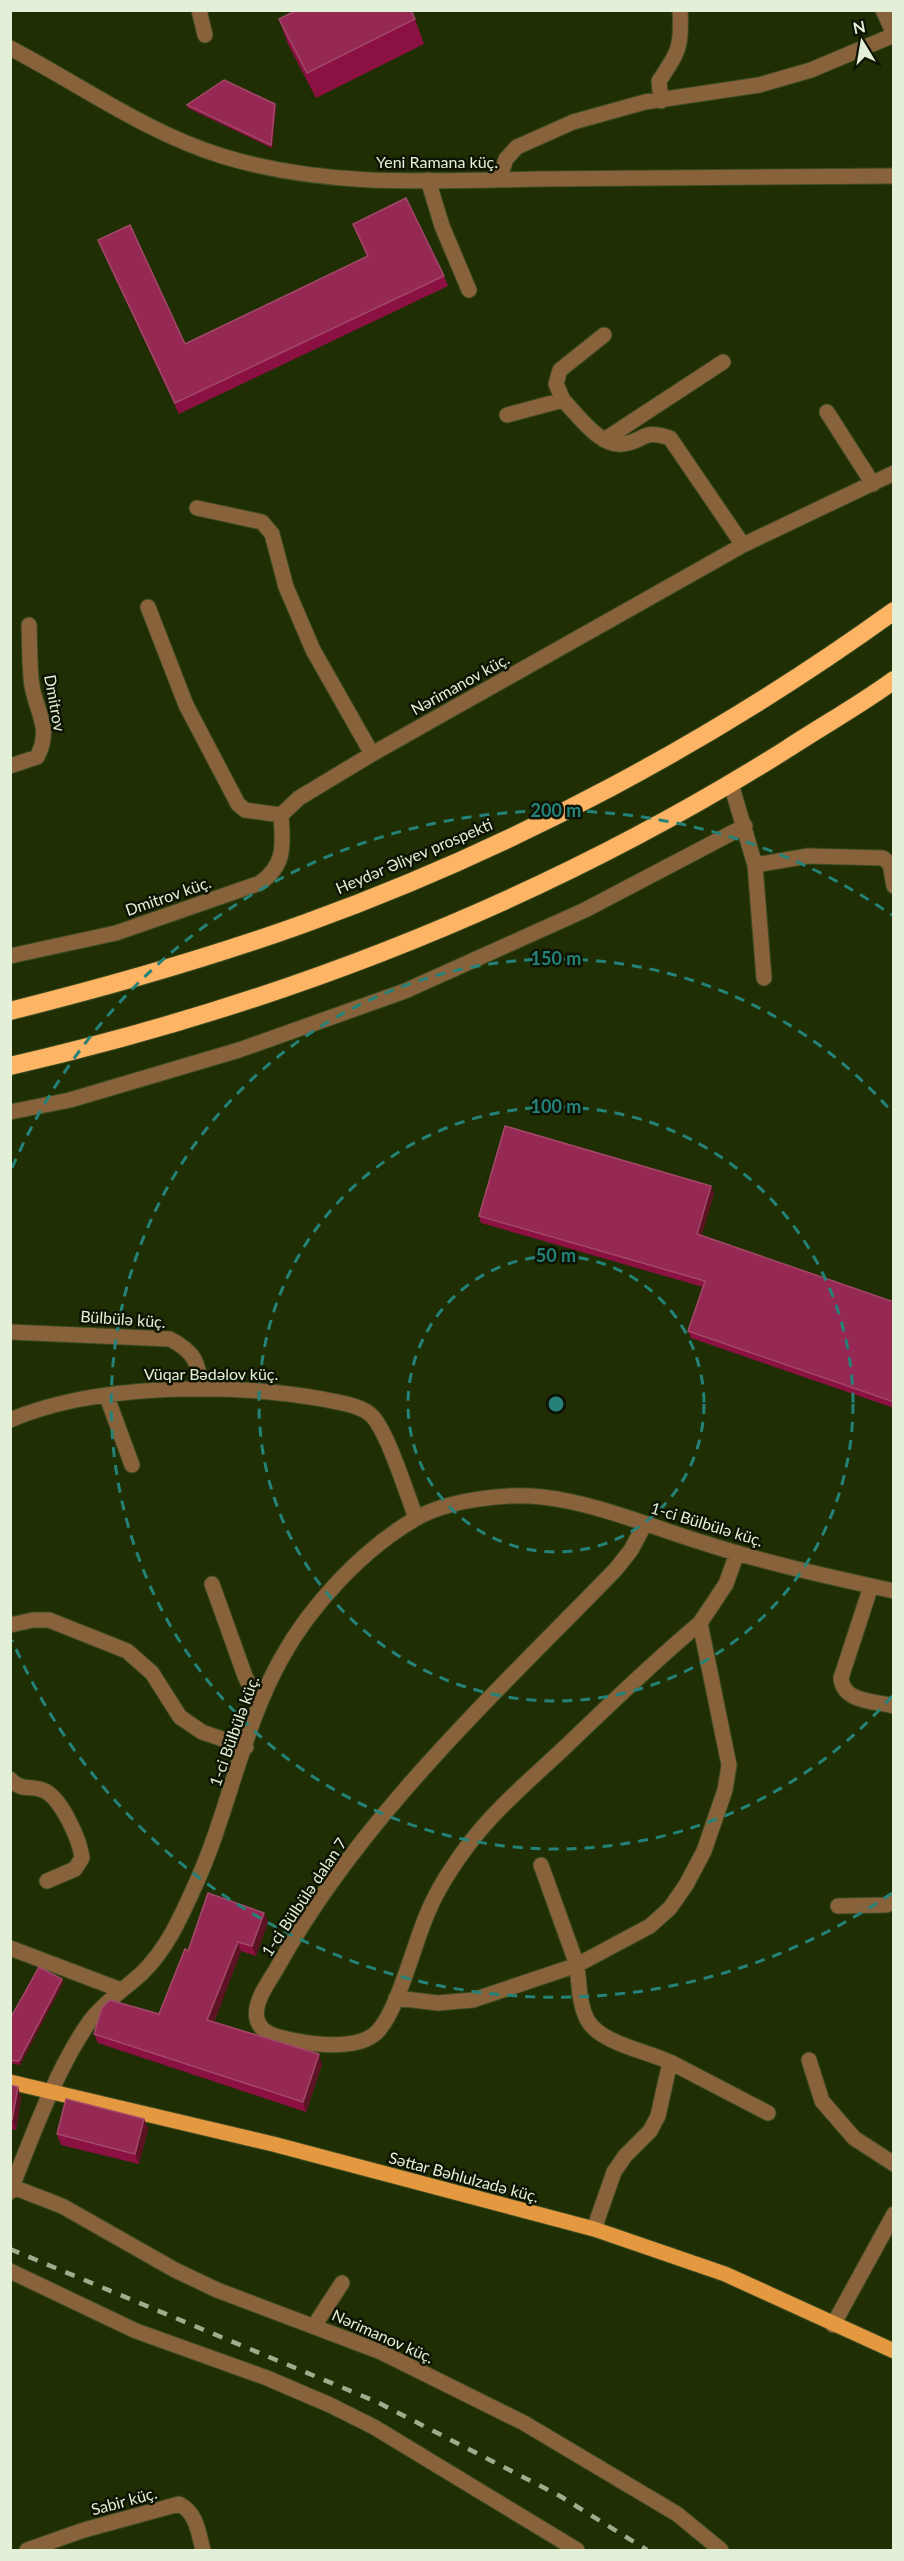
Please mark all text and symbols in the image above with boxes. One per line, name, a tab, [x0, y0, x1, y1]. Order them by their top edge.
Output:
north arrow	[832, 12, 892, 72]
text: N	[851, 16, 867, 37]
street label: Yeni Ramana küç.	[376, 152, 498, 171]
street label: Nərimanov küç.	[407, 649, 512, 718]
street label: Dmitrov	[41, 673, 70, 734]
text: 200 m	[531, 799, 581, 821]
street label: Heydər Əliyev prospekti	[333, 814, 495, 897]
street label: Dmitrov küç.	[122, 872, 213, 919]
text: 150 m	[531, 947, 581, 969]
text: 100 m	[531, 1095, 581, 1117]
text: 50 m	[536, 1244, 576, 1266]
street label: Bülbülə küç.	[80, 1306, 166, 1331]
street label: Vüqar Bədəlov küç.	[144, 1364, 278, 1383]
centre of rings	[546, 1394, 566, 1414]
street label: 1-ci Bülbülə küç.	[649, 1497, 766, 1550]
street label: 1-ci Bülbülə küç.	[205, 1673, 262, 1789]
street label: 1-ci Bülbülə dalan 7	[257, 1834, 350, 1960]
street label: Səttar Bəhlulzadə küç.	[387, 2147, 541, 2206]
street label: Nərimanov küç.	[329, 2305, 437, 2366]
street label: Sabir küç.	[89, 2483, 159, 2518]

